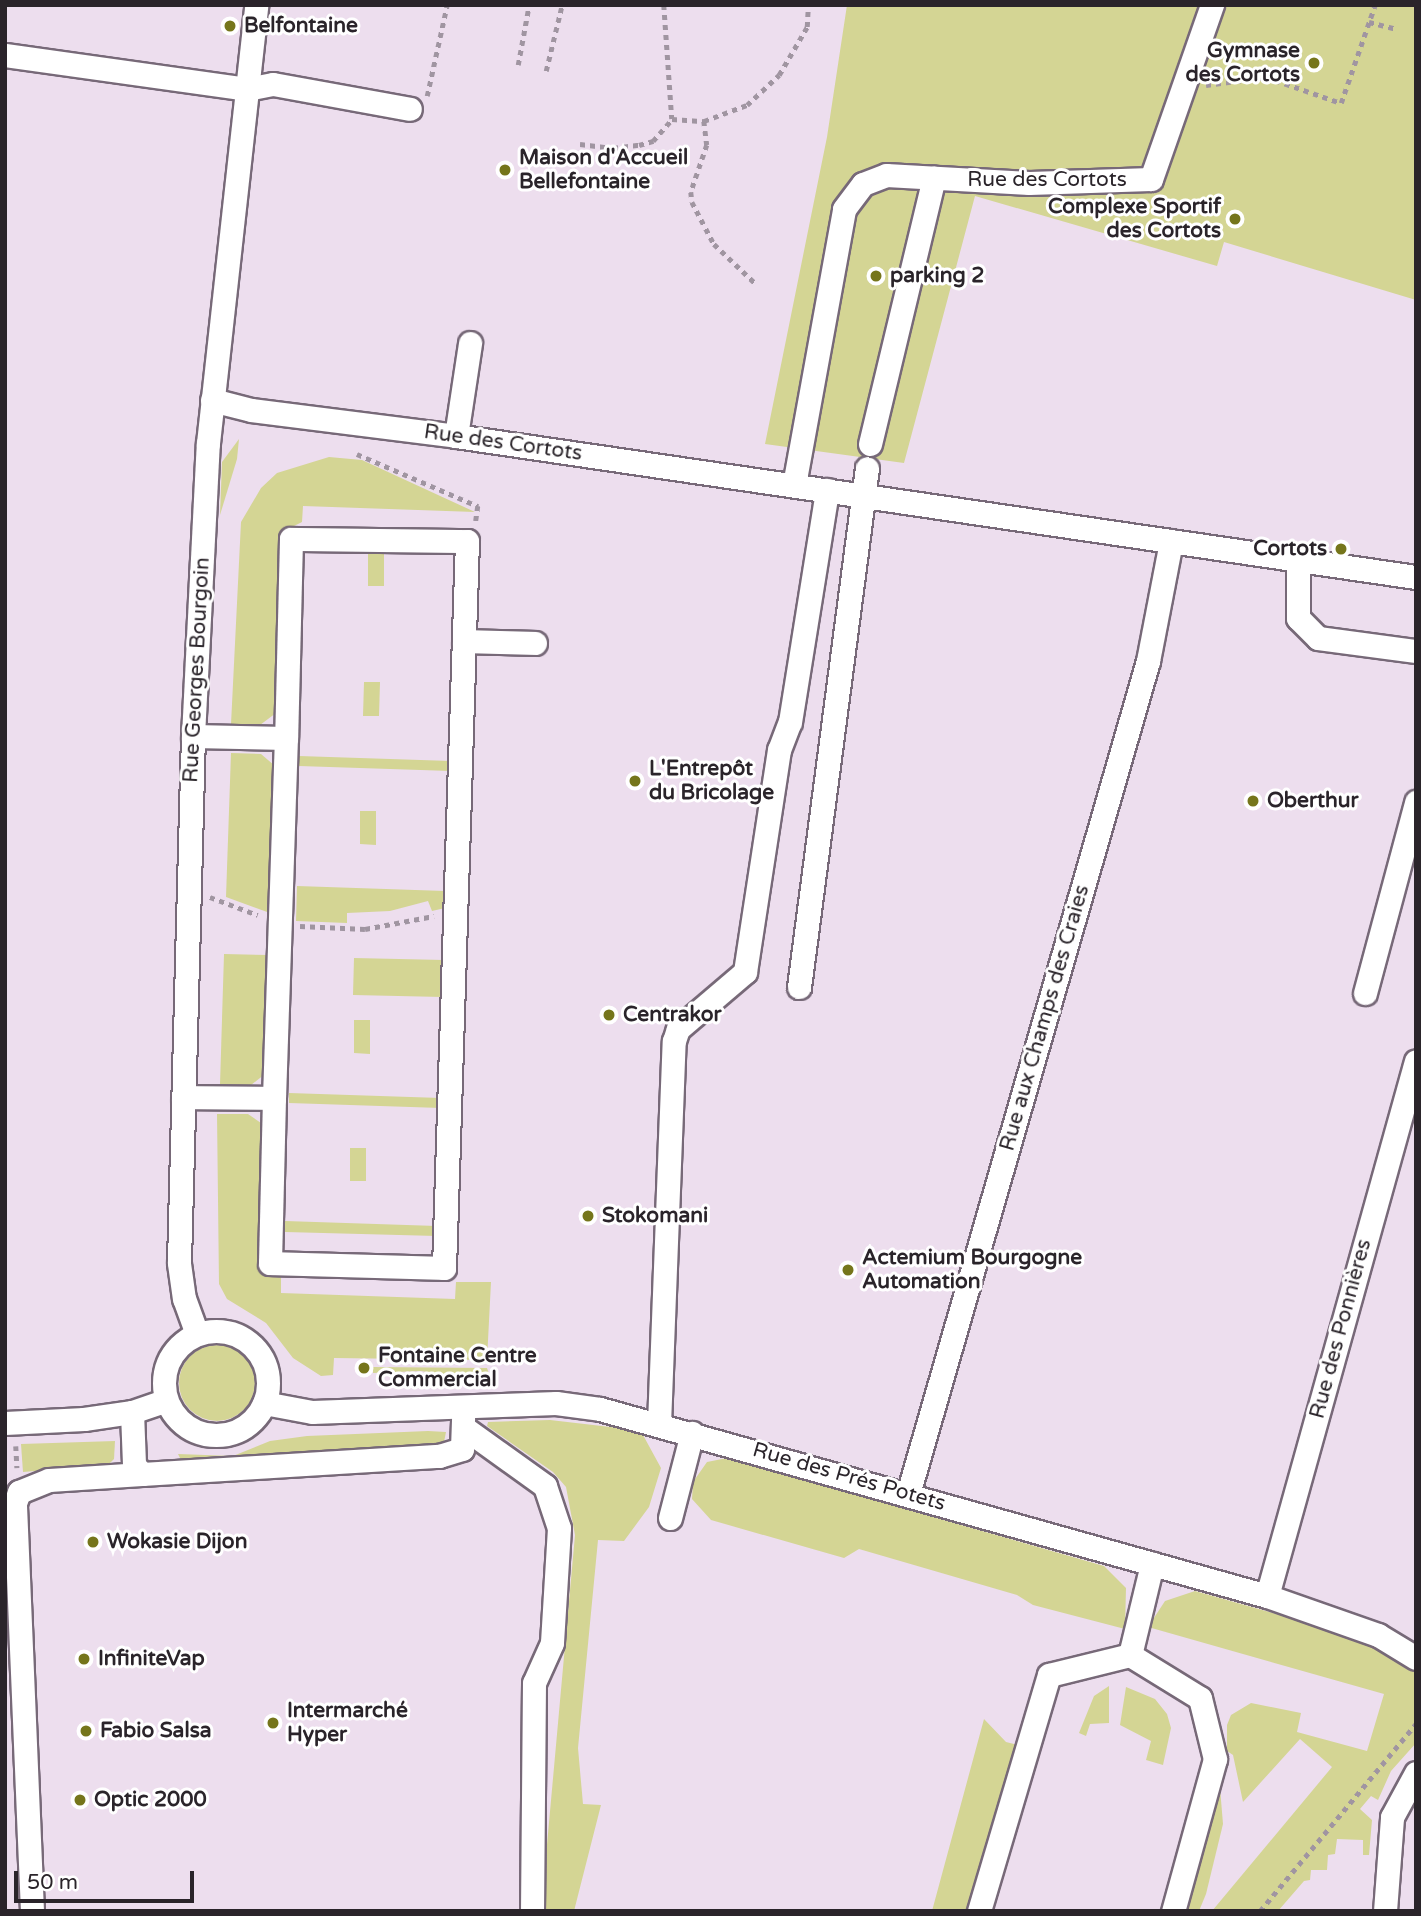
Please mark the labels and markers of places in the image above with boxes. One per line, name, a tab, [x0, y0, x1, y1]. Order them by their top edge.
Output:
place label: Belfontaine	[244, 13, 358, 39]
marker: Belfontaine	[222, 18, 238, 34]
place label: Gymnase des Cortots	[1186, 38, 1300, 88]
marker: Gymnase des Cortots	[1306, 55, 1322, 71]
place label: Maison d'Accueil Bellefontaine	[519, 145, 688, 195]
marker: Maison d'Accueil Bellefontaine	[497, 162, 513, 178]
place label: Complexe Sportif des Cortots	[1048, 194, 1221, 244]
marker: Complexe Sportif des Cortots	[1227, 211, 1243, 227]
place label: parking 2	[890, 263, 984, 289]
marker: parking 2	[868, 268, 884, 284]
place label: Cortots	[1253, 536, 1327, 562]
marker: Cortots	[1333, 541, 1349, 557]
place label: L'Entrepôt du Bricolage	[649, 756, 774, 806]
marker: L'Entrepôt du Bricolage	[627, 773, 643, 789]
place label: Oberthur	[1267, 788, 1359, 814]
marker: Oberthur	[1245, 793, 1261, 809]
place label: Centrakor	[623, 1002, 722, 1028]
marker: Centrakor	[601, 1007, 617, 1023]
place label: Stokomani	[602, 1203, 708, 1229]
marker: Stokomani	[580, 1208, 596, 1224]
place label: Actemium Bourgogne Automation	[862, 1245, 1082, 1295]
marker: Actemium Bourgogne Automation	[840, 1262, 856, 1278]
place label: Fontaine Centre Commercial	[378, 1343, 537, 1393]
marker: Fontaine Centre Commercial	[356, 1360, 372, 1376]
place label: Wokasie Dijon	[107, 1529, 247, 1555]
marker: Wokasie Dijon	[85, 1534, 101, 1550]
place label: InfiniteVap	[98, 1646, 205, 1672]
marker: InfiniteVap	[76, 1651, 92, 1667]
place label: Intermarché Hyper	[287, 1698, 408, 1748]
marker: Intermarché Hyper	[265, 1715, 281, 1731]
place label: Fabio Salsa	[100, 1718, 212, 1744]
marker: Fabio Salsa	[78, 1723, 94, 1739]
place label: Optic 2000	[94, 1787, 207, 1813]
marker: Optic 2000	[72, 1792, 88, 1808]

